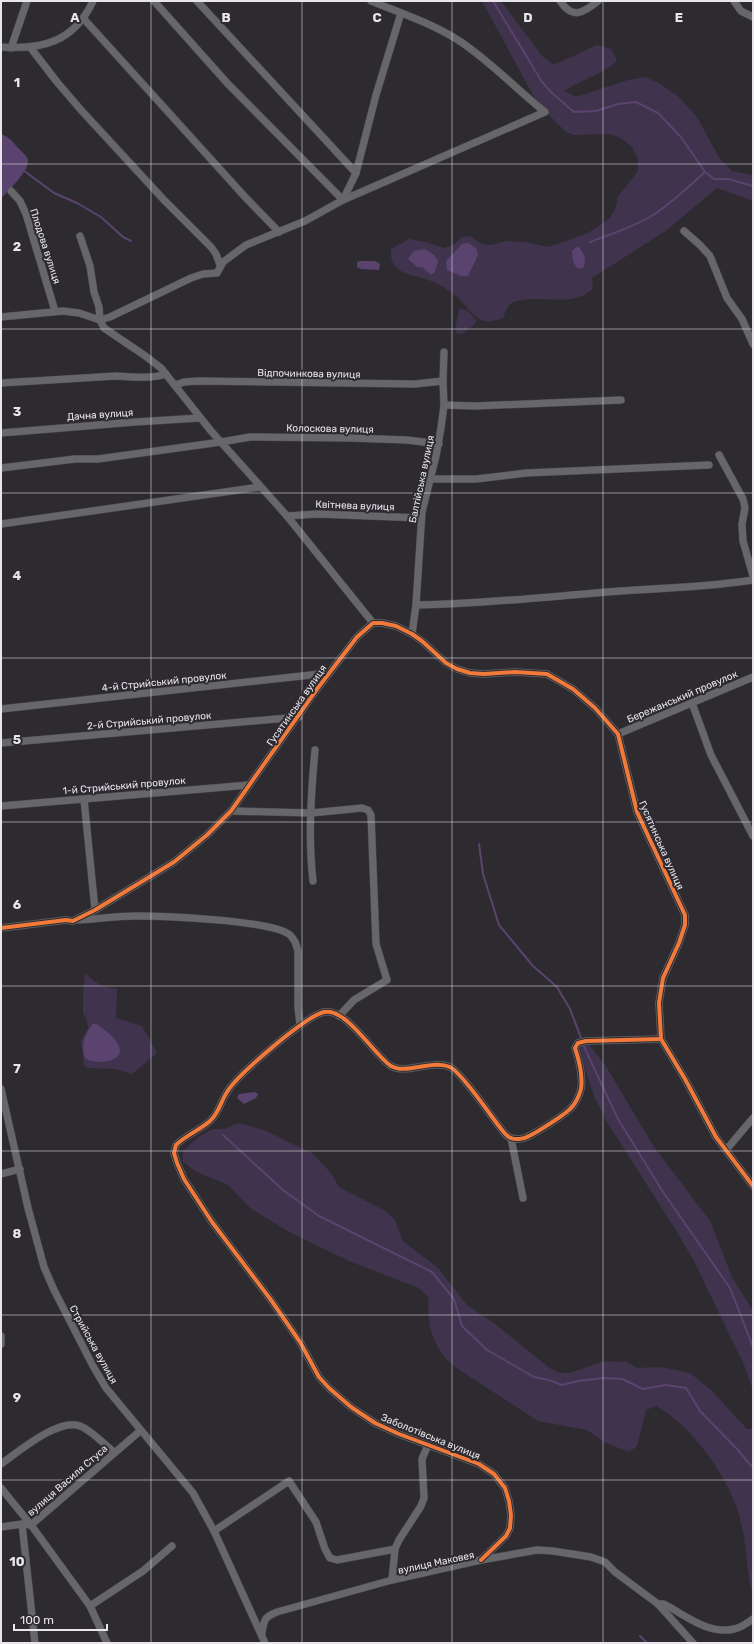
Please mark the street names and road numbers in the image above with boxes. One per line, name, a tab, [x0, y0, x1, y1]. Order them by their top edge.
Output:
street label: Плодова вулиця	[27, 207, 63, 285]
street label: Відпочинкова вулиця	[257, 367, 361, 381]
street label: Дачна вулиця	[66, 407, 134, 423]
street label: Колоскова вулиця	[286, 422, 374, 436]
street label: Балтійська вулиця	[407, 434, 437, 524]
street label: Квітнева вулиця	[315, 499, 395, 513]
street label: Гусятинська вулиця	[264, 663, 329, 748]
street label: Бережанський провулок	[625, 668, 740, 726]
street label: 4-й Стрийський провулок	[101, 669, 228, 695]
street label: 2-й Стрийський провулок	[86, 710, 212, 732]
street label: 1-й Стрийський провулок	[62, 775, 187, 797]
street label: Гусятинська вулиця	[636, 799, 686, 892]
street label: Стрийська вулиця	[67, 1303, 120, 1386]
street label: Заболотівська вулиця	[379, 1412, 482, 1462]
street label: вулиця Василя Стуса	[25, 1443, 110, 1519]
street label: вулиця Маковея	[397, 1549, 475, 1577]

